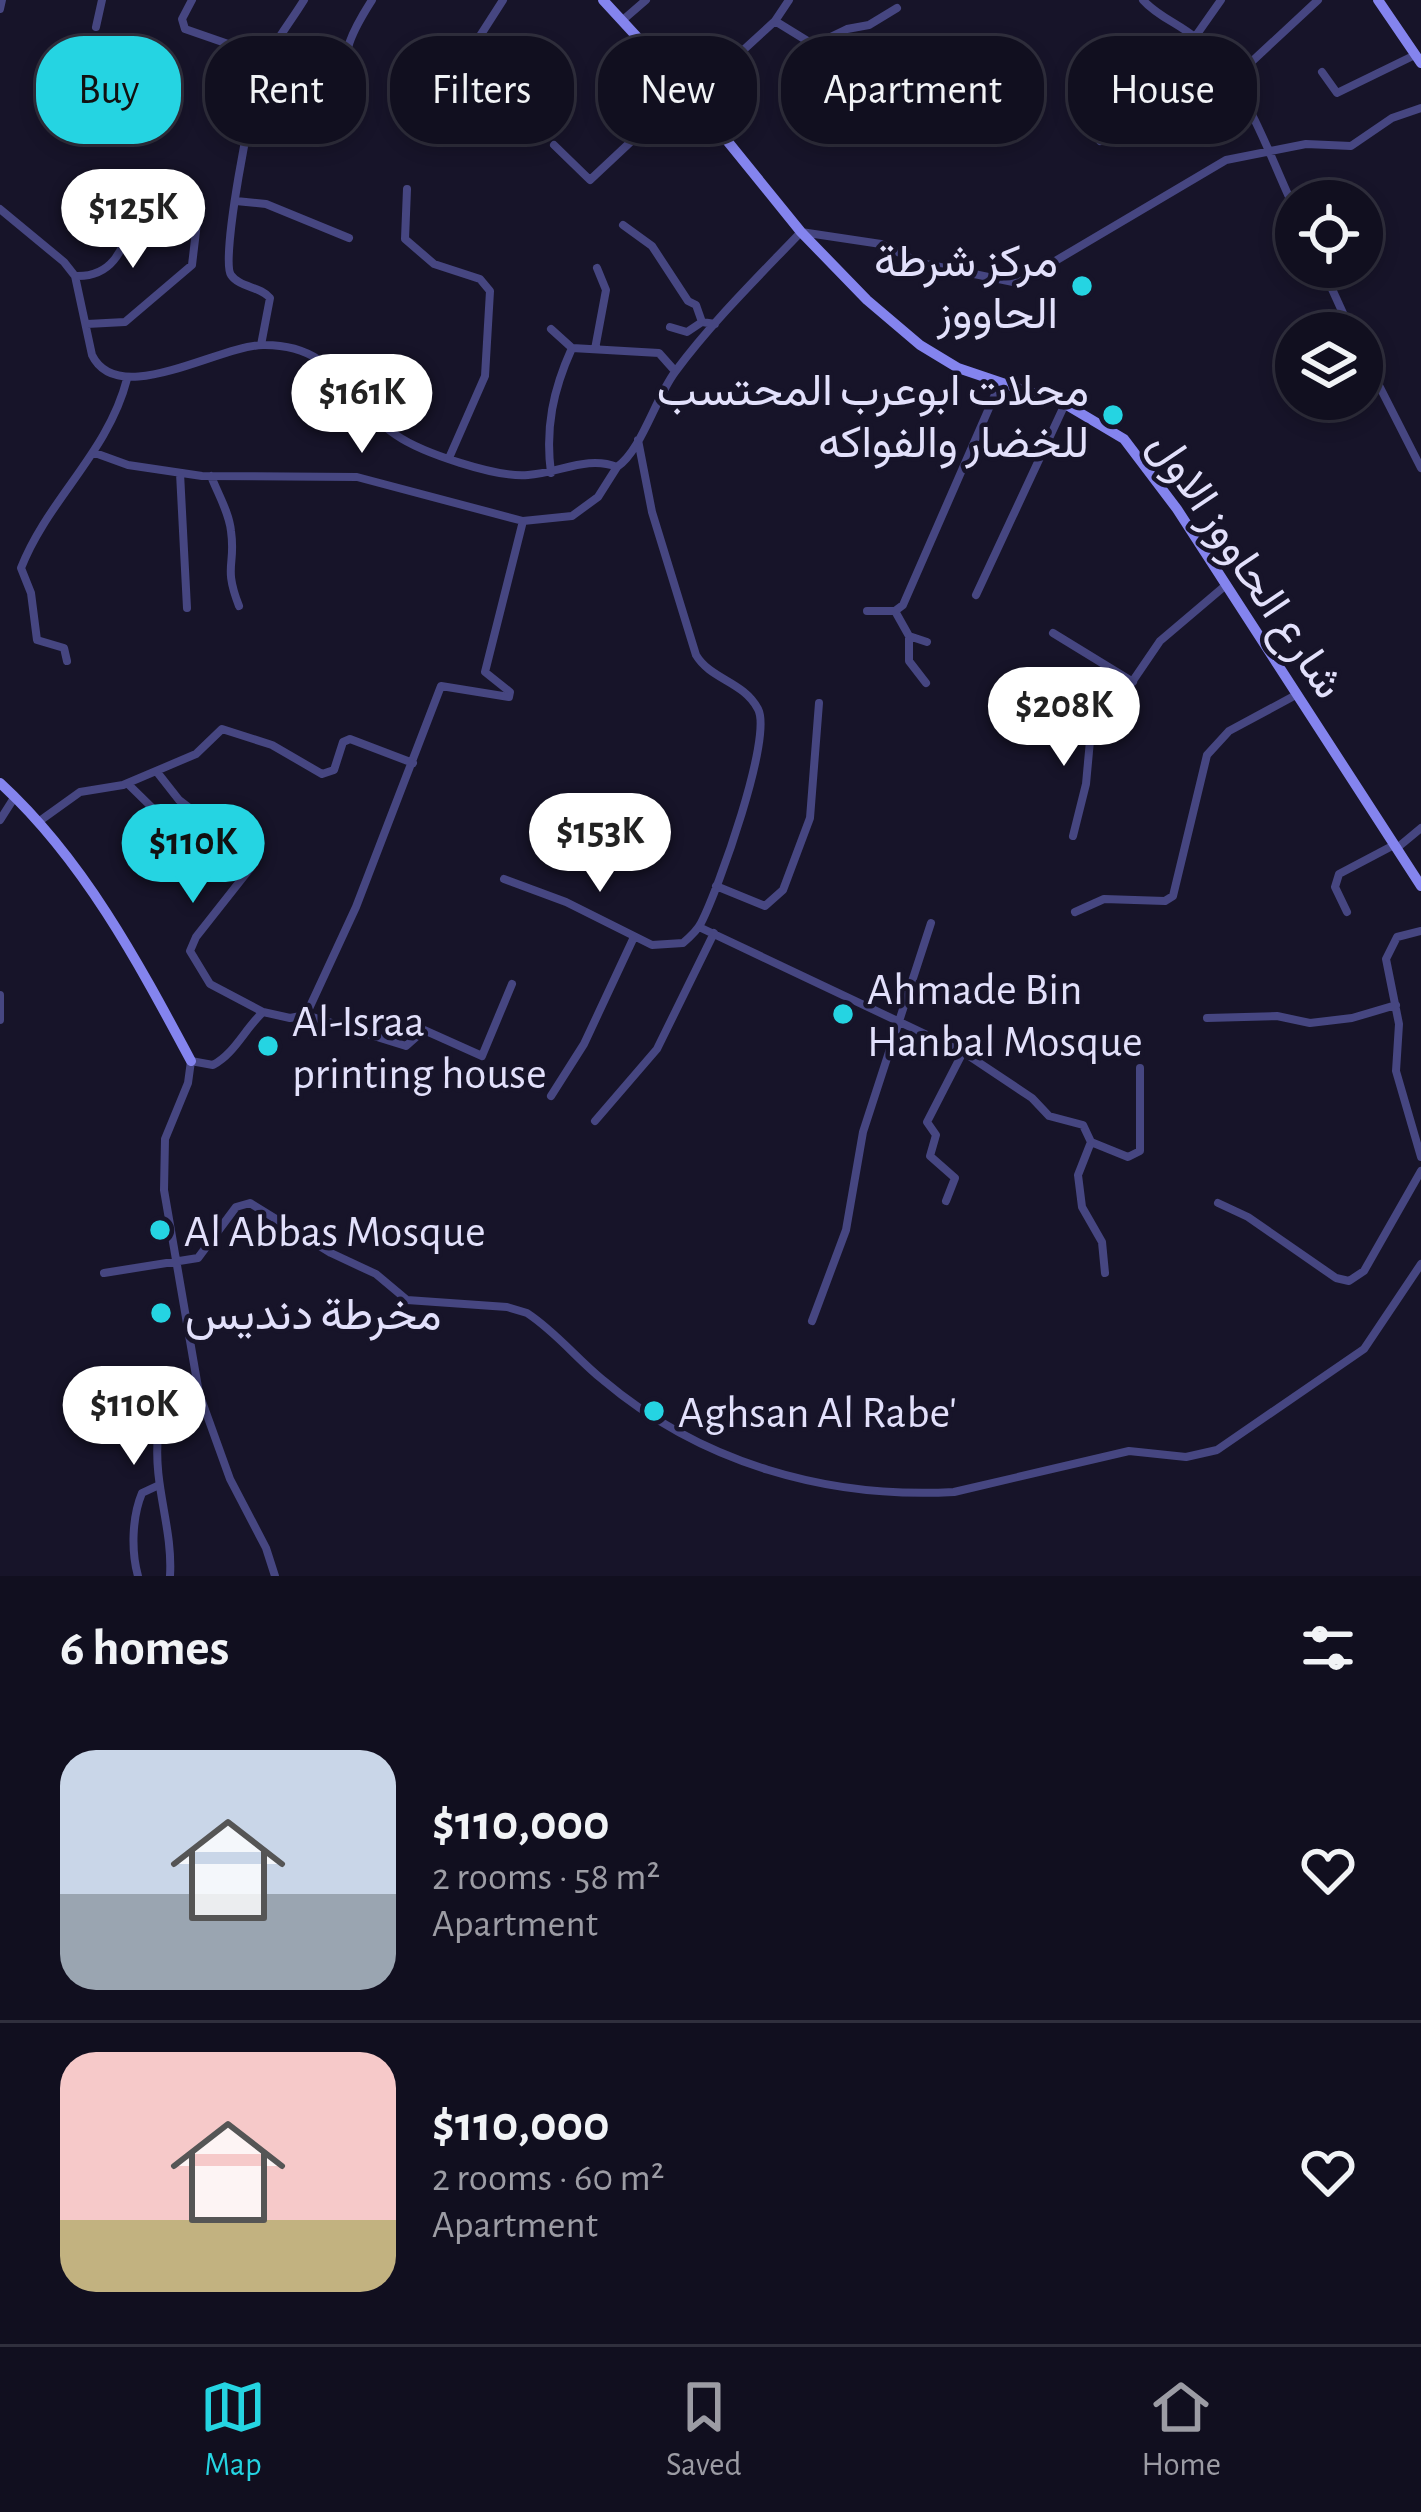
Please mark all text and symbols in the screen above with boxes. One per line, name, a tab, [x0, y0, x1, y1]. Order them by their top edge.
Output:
chip: Buy	[36, 36, 181, 144]
chip: Rent	[205, 36, 366, 144]
chip: Filters	[390, 36, 574, 144]
chip: New	[598, 36, 757, 144]
chip: Apartment	[781, 36, 1044, 144]
chip: House	[1068, 36, 1257, 144]
pin: $125K	[49, 169, 217, 271]
map controls	[1275, 180, 1383, 420]
button: locate	[1275, 180, 1383, 288]
text: $125K	[88, 188, 178, 227]
place label: مركز شرطة الحاووز	[874, 240, 1058, 340]
marker: مركز شرطة الحاووز	[1069, 273, 1095, 299]
button: layers	[1275, 312, 1383, 420]
pin: $161K	[278, 354, 446, 456]
place label: محلات ابوعرب المحتسب للخضار والفواكه	[657, 369, 1089, 469]
text: $161K	[318, 373, 406, 412]
marker: محلات ابوعرب المحتسب للخضار والفواكه	[1100, 402, 1126, 428]
street label: شارع الحاووز الاول	[1135, 424, 1352, 710]
pin: $208K	[980, 667, 1148, 769]
text: $208K	[1015, 686, 1113, 725]
pin: $153K	[516, 793, 684, 895]
pin: $110K	[109, 804, 277, 906]
text: $153K	[556, 812, 644, 851]
text: $110K	[149, 823, 237, 862]
place label: Ahmade Bin Hanbal Mosque	[867, 968, 1143, 1065]
place label: Al-Israa printing house	[292, 1000, 547, 1097]
marker: Ahmade Bin Hanbal Mosque	[830, 1001, 856, 1027]
marker: Al-Israa printing house	[255, 1033, 281, 1059]
place label: Al Abbas Mosque	[184, 1210, 486, 1255]
marker: Al Abbas Mosque	[147, 1217, 173, 1243]
place label: مخرطة دنديس	[185, 1293, 442, 1341]
marker: مخرطة دنديس	[148, 1300, 174, 1326]
pin: $110K	[50, 1366, 218, 1468]
text: $110K	[90, 1385, 178, 1424]
place label: Aghsan Al Rabe'	[678, 1391, 957, 1436]
marker: Aghsan Al Rabe'	[641, 1398, 667, 1424]
icon: filters	[1295, 1615, 1361, 1681]
text: 6 homes	[60, 1623, 229, 1674]
icon: home	[156, 1798, 300, 1942]
text: $110,000	[432, 1798, 610, 1849]
icon: heart	[1295, 1837, 1361, 1903]
text: 2 rooms · 58 m²	[432, 1858, 660, 1897]
text: Apartment	[432, 1905, 598, 1944]
text: $110,000	[432, 2099, 610, 2150]
icon: home	[156, 2100, 300, 2244]
icon: heart	[1295, 2139, 1361, 2205]
text: 2 rooms · 60 m²	[432, 2159, 664, 2198]
text: Apartment	[432, 2206, 598, 2245]
tab: Map	[200, 2374, 266, 2486]
tab: Saved	[666, 2374, 742, 2486]
tab: Home	[1142, 2374, 1221, 2486]

